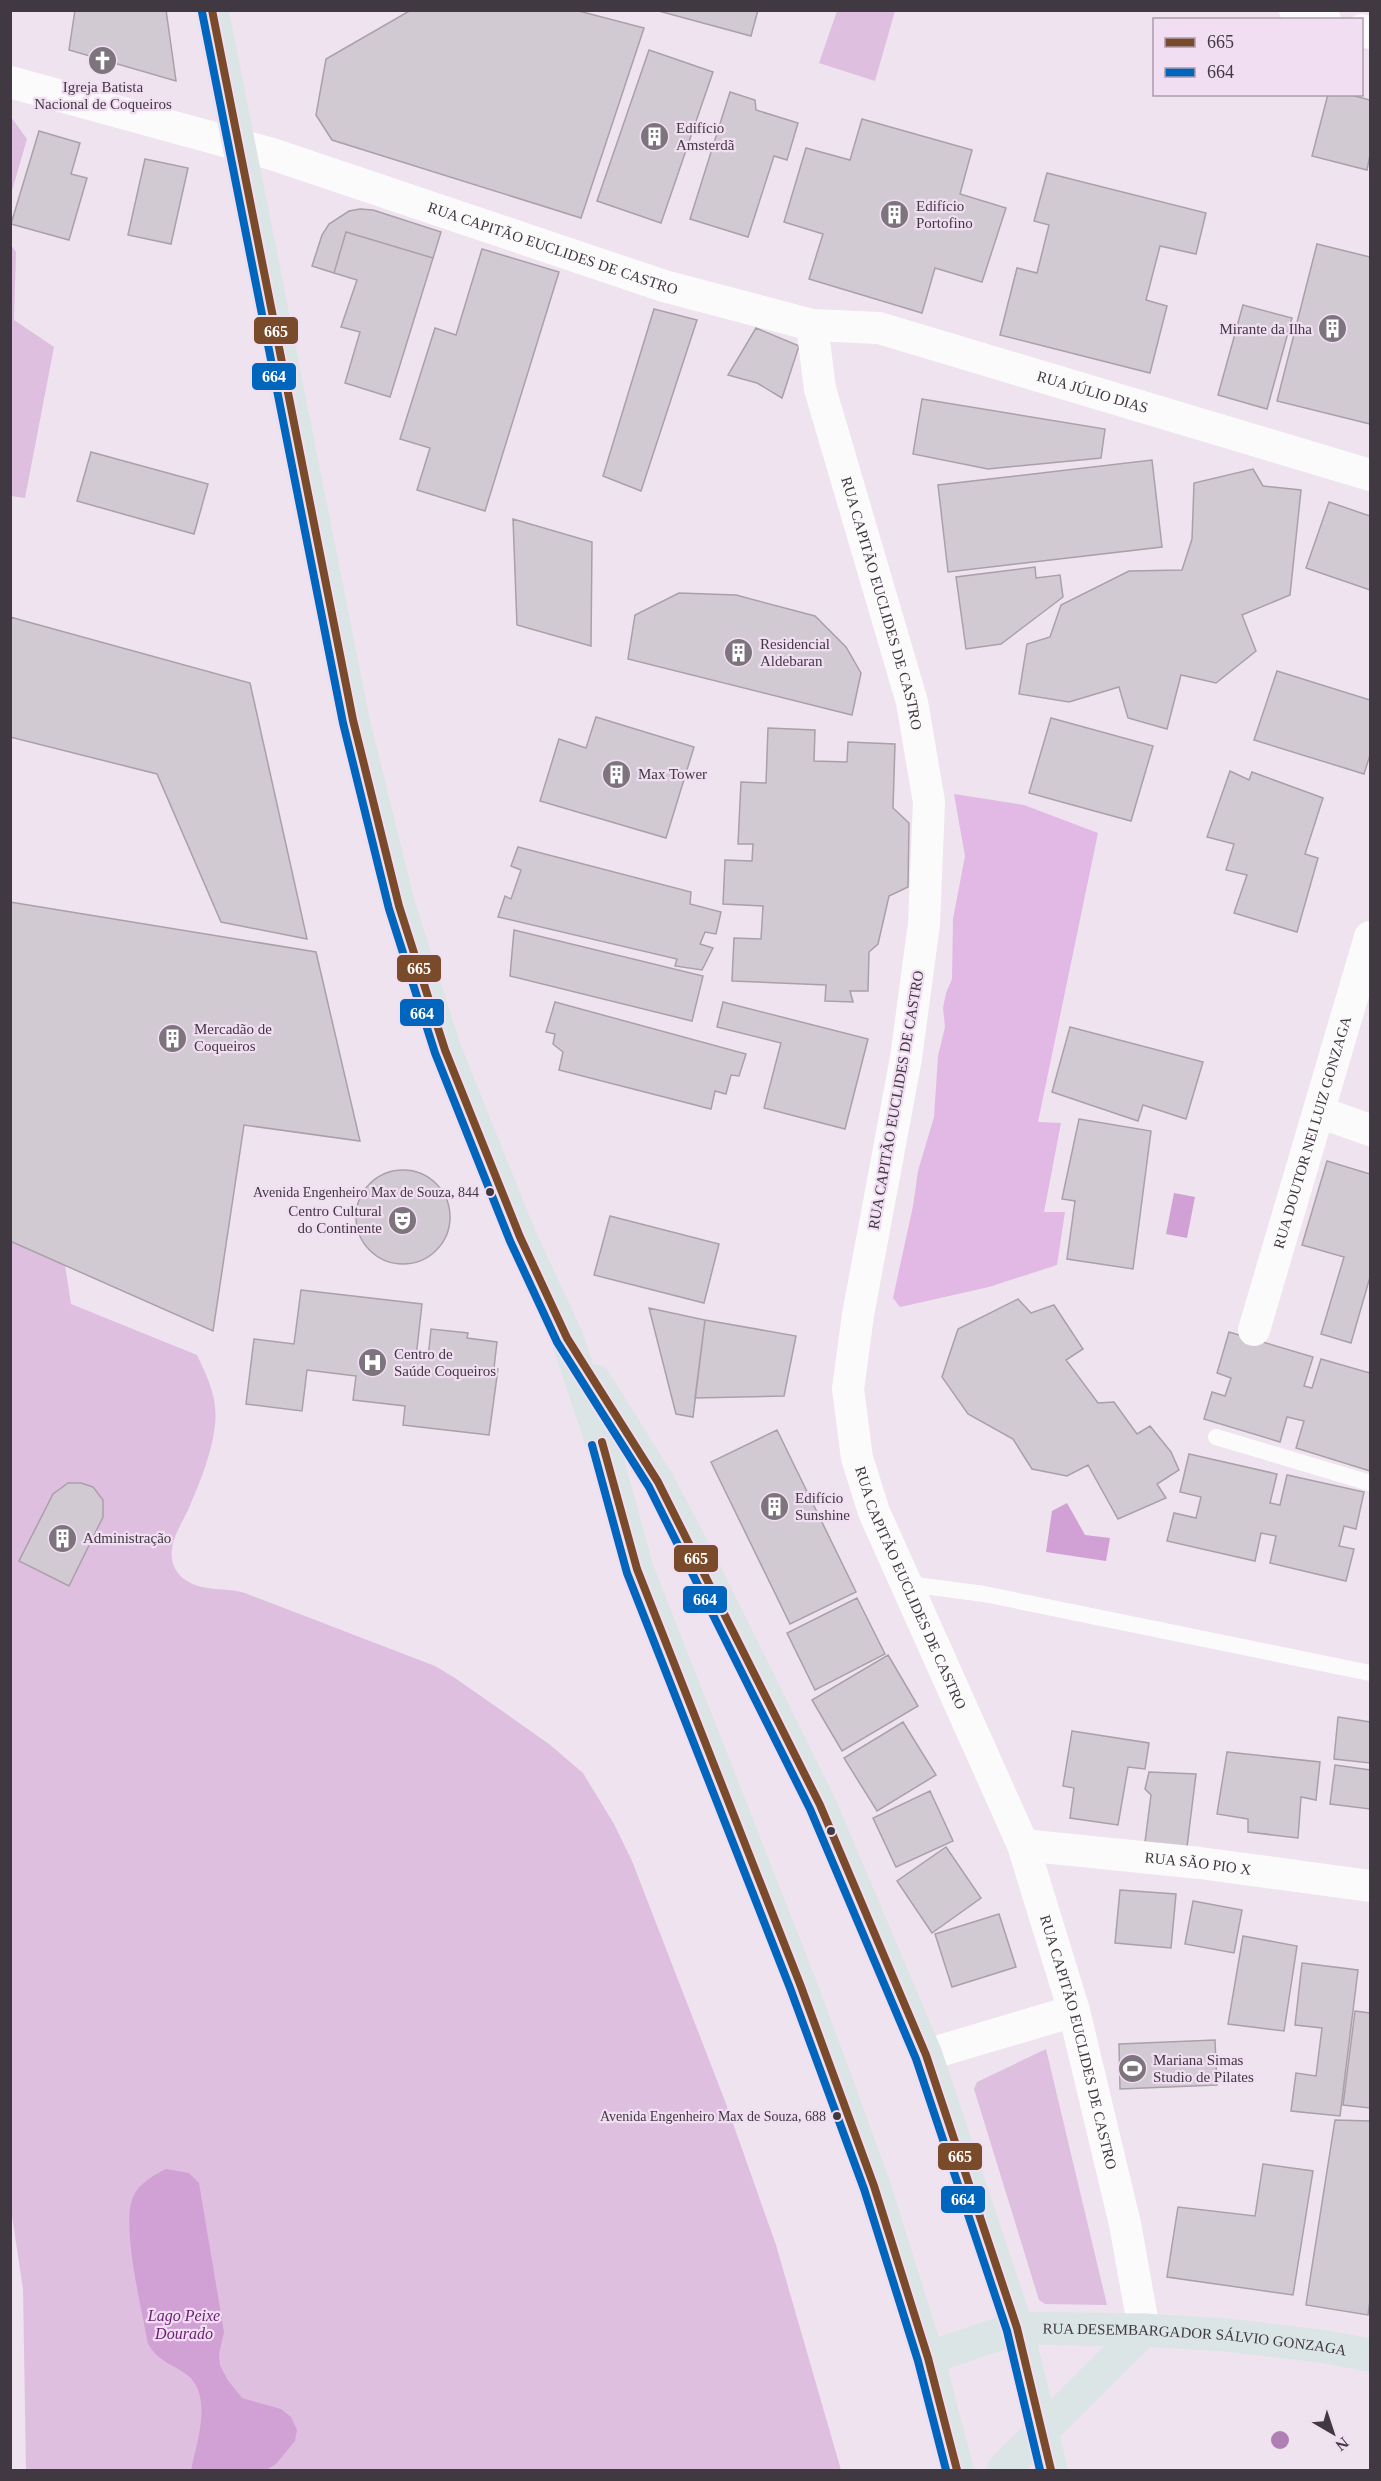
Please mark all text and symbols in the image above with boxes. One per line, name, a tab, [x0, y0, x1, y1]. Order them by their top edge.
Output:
legend	[1153, 18, 1363, 96]
text: 665	[1207, 32, 1234, 52]
church icon: Igreja Batista Nacional de Coqueiros	[87, 44, 119, 76]
text: 664	[1207, 62, 1234, 82]
place label: Igreja Batista Nacional de Coqueiros	[34, 79, 172, 112]
place label: Edifício Amsterdã	[676, 120, 735, 153]
building icon: Edifício Amsterdã	[639, 121, 671, 153]
place label: Edifício Portofino	[916, 198, 973, 231]
street label: RUA CAPITÃO EUCLIDES DE CASTRO	[426, 199, 680, 297]
building icon: Edifício Portofino	[879, 199, 911, 231]
building icon: Mirante da Ilha	[1317, 313, 1349, 345]
line badge: 665	[253, 316, 299, 345]
place label: Mirante da Ilha	[1220, 321, 1312, 337]
text: 665	[264, 323, 288, 340]
line badge: 664	[251, 362, 297, 391]
text: 664	[262, 368, 286, 385]
street label: RUA JÚLIO DIAS	[1035, 368, 1150, 416]
street label: RUA CAPITÃO EUCLIDES DE CASTRO	[838, 475, 925, 731]
place label: Residencial Aldebaran	[760, 636, 830, 669]
building icon: Residencial Aldebaran	[723, 637, 755, 669]
building icon: Max Tower	[601, 758, 633, 790]
place label: Max Tower	[638, 766, 707, 782]
line badge: 665	[396, 954, 442, 983]
text: 665	[407, 960, 431, 977]
street label: RUA CAPITÃO EUCLIDES DE CASTRO	[865, 969, 927, 1231]
line badge: 664	[399, 998, 445, 1027]
text: 664	[410, 1005, 434, 1022]
street label: RUA DOUTOR NEI LUIZ GONZAGA	[1270, 1014, 1354, 1251]
place label: Mercadão de Coqueiros	[194, 1021, 272, 1054]
building icon: Mercadão de Coqueiros	[157, 1022, 189, 1054]
place label: Avenida Engenheiro Max de Souza, 844	[253, 1185, 479, 1200]
marker: Avenida Engenheiro Max de Souza, 844	[484, 1186, 496, 1198]
place label: Centro Cultural do Continente	[288, 1203, 382, 1236]
theatre icon: Centro Cultural do Continente	[387, 1204, 419, 1236]
place label: Centro de Saúde Coqueiros	[394, 1346, 496, 1379]
hospital icon: Centro de Saúde Coqueiros	[357, 1347, 389, 1379]
street label: RUA CAPITÃO EUCLIDES DE CASTRO	[852, 1464, 969, 1712]
place label: Edifício Sunshine	[795, 1490, 850, 1523]
building icon: Edifício Sunshine	[758, 1491, 790, 1523]
building icon: Administração	[46, 1522, 78, 1554]
place label: Administração	[83, 1530, 171, 1546]
line badge: 665	[673, 1544, 719, 1573]
text: 665	[684, 1550, 708, 1567]
line badge: 664	[682, 1585, 728, 1614]
text: 664	[693, 1591, 717, 1608]
unlabelled marker	[825, 1825, 837, 1837]
street label: RUA SÃO PIO X	[1144, 1849, 1252, 1878]
street label: RUA CAPITÃO EUCLIDES DE CASTRO	[1037, 1913, 1120, 2171]
place label: Mariana Simas Studio de Pilates	[1153, 2052, 1254, 2085]
sports icon: Mariana Simas Studio de Pilates	[1116, 2053, 1148, 2085]
place label: Avenida Engenheiro Max de Souza, 688	[600, 2109, 826, 2124]
marker: Avenida Engenheiro Max de Souza, 688	[831, 2110, 843, 2122]
line badge: 665	[937, 2142, 983, 2171]
text: 665	[948, 2148, 972, 2165]
line badge: 664	[940, 2185, 986, 2214]
text: 664	[951, 2191, 975, 2208]
water label: Lago Peixe Dourado	[147, 2307, 220, 2342]
street label: RUA DESEMBARGADOR SÁLVIO GONZAGA	[1042, 2320, 1348, 2359]
north arrow	[1303, 2403, 1363, 2463]
text: N	[1332, 2434, 1352, 2455]

